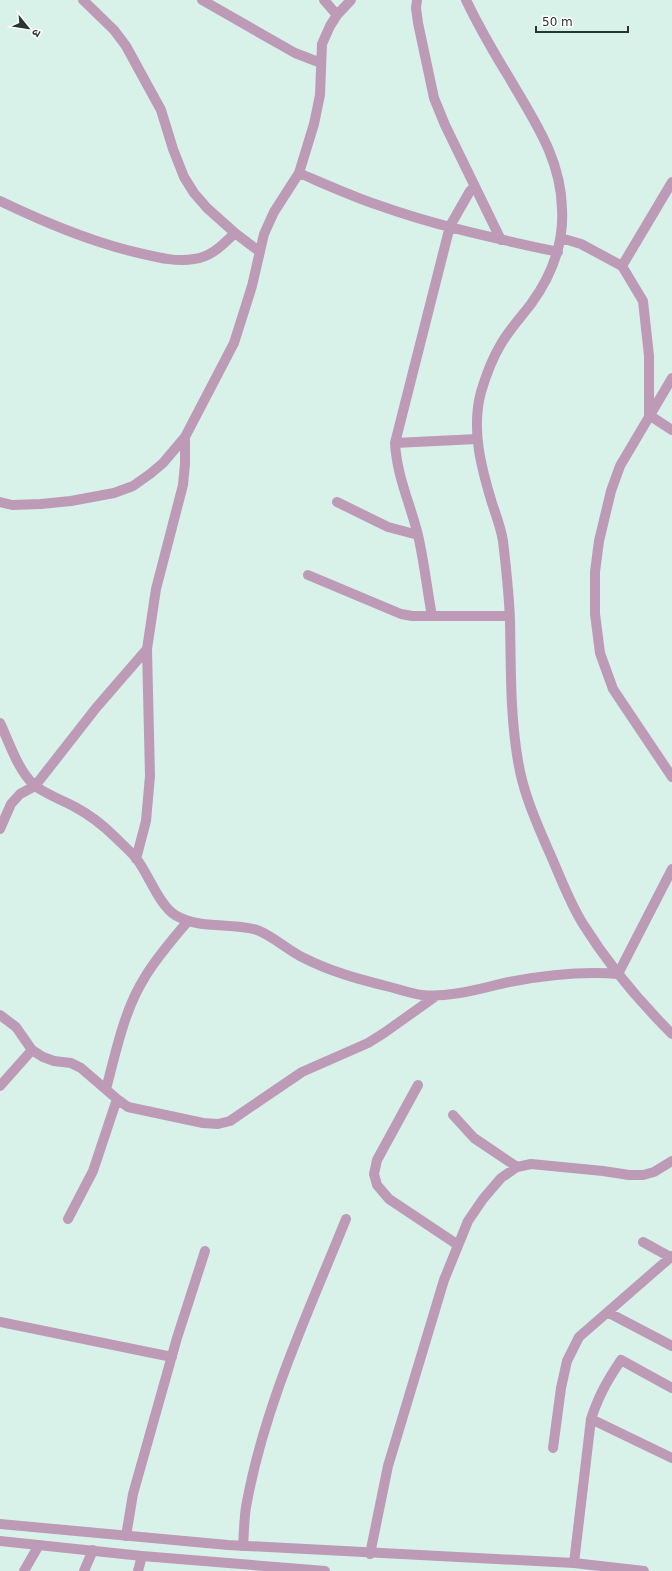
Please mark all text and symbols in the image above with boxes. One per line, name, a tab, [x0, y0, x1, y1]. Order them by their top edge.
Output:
north arrow	[8, 8, 48, 48]
scale bar	[536, 8, 628, 34]
text: 50 m	[542, 15, 573, 29]
text: उ	[29, 27, 43, 39]

